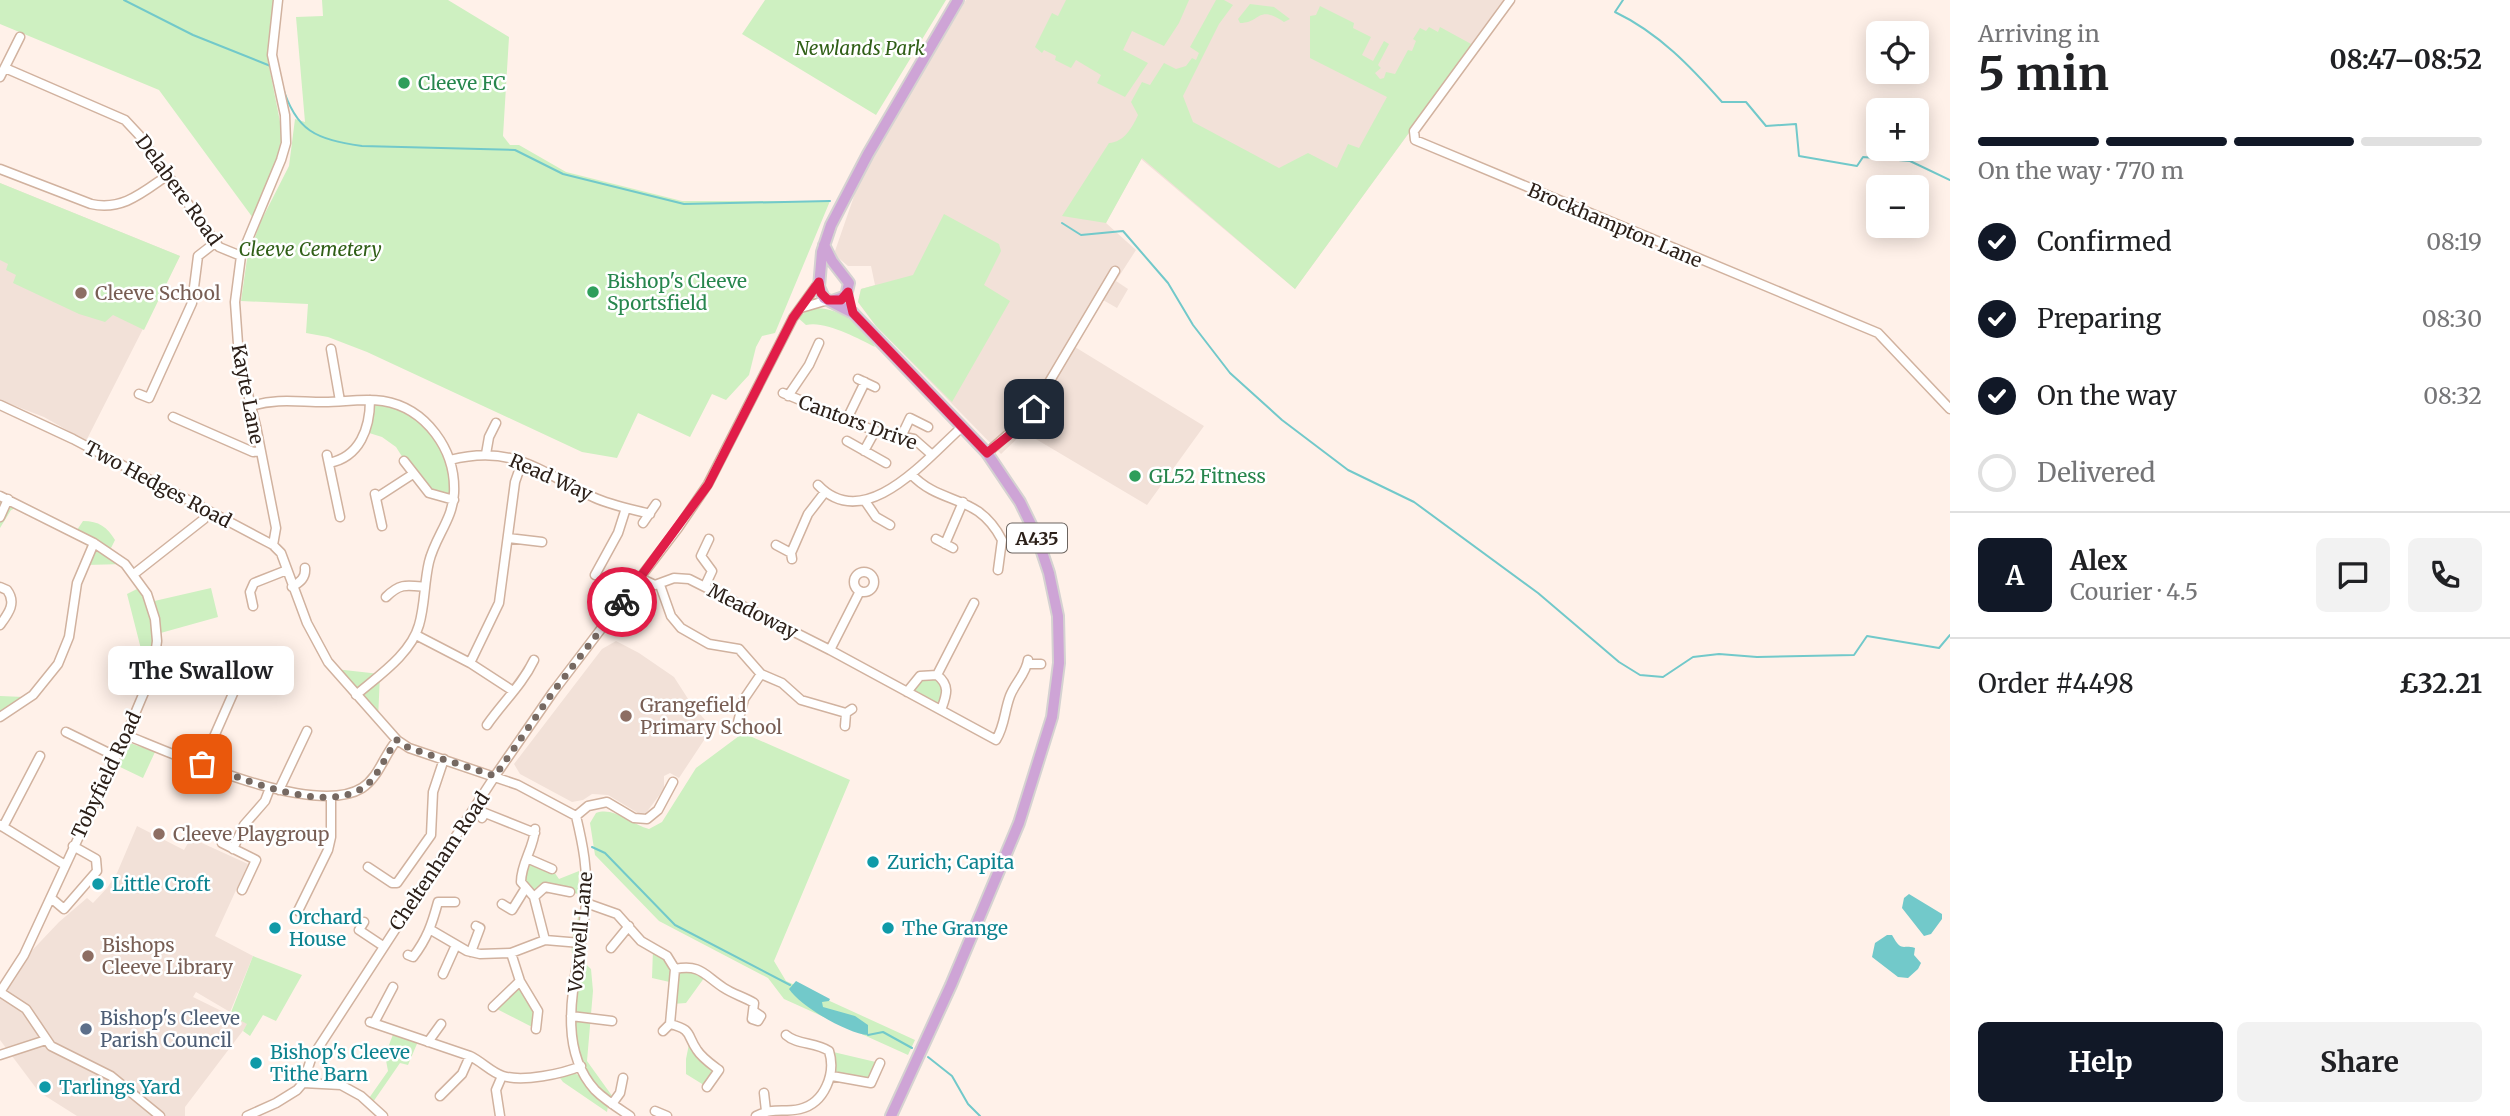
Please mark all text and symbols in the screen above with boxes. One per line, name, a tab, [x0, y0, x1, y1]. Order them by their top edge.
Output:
text: Arriving in	[1978, 19, 2100, 48]
map controls	[1866, 21, 1929, 238]
button: locate	[1866, 21, 1929, 84]
park label: Newlands Park	[795, 36, 925, 60]
text: 08:47–08:52	[2330, 43, 2482, 76]
text: 5 min	[1978, 45, 2109, 103]
place label: Cleeve FC	[418, 71, 506, 95]
marker: Cleeve FC	[396, 75, 412, 91]
button: +	[1866, 98, 1929, 161]
street label: Delabere Road	[131, 130, 227, 250]
text: On the way · 770 m	[1978, 156, 2184, 185]
button: −	[1866, 175, 1929, 238]
street label: Brockhampton Lane	[1524, 177, 1706, 273]
icon: check	[1978, 223, 2016, 261]
text: Confirmed	[2037, 225, 2172, 258]
text: 08:19	[2426, 227, 2482, 256]
park label: Cleeve Cemetery	[238, 237, 382, 261]
place label: Bishop's Cleeve Sportsfield	[607, 269, 747, 315]
place label: Cleeve School	[95, 281, 221, 305]
marker: Bishop's Cleeve Sportsfield	[585, 284, 601, 300]
marker: Cleeve School	[73, 285, 89, 301]
icon: check	[1978, 300, 2016, 338]
text: Preparing	[2037, 302, 2161, 335]
text: 08:30	[2422, 304, 2482, 333]
street label: Kayte Lane	[227, 342, 269, 446]
icon: check	[1978, 377, 2016, 415]
pin	[1004, 379, 1064, 439]
text: On the way	[2037, 379, 2177, 412]
text: 08:32	[2423, 381, 2482, 410]
street label: Cantors Drive	[795, 389, 921, 455]
icon: home	[1015, 390, 1053, 428]
street label: Two Hedges Road	[80, 435, 236, 533]
street label: Read Way	[506, 448, 596, 506]
text: Delivered	[2037, 456, 2156, 489]
place label: GL52 Fitness	[1149, 464, 1266, 488]
marker: GL52 Fitness	[1127, 468, 1143, 484]
road number: A435	[1007, 524, 1067, 552]
button: chat	[2316, 538, 2390, 612]
button: phone	[2408, 538, 2482, 612]
text: Alex	[2070, 544, 2127, 577]
text: A	[2006, 559, 2024, 592]
courier	[587, 567, 657, 637]
text: Courier · 4.5	[2070, 577, 2198, 606]
street label: Meadoway	[704, 578, 802, 644]
icon: bike	[603, 583, 641, 621]
callout: The Swallow	[109, 645, 295, 694]
text: The Swallow	[129, 656, 273, 685]
text: Order #4498	[1978, 667, 2134, 700]
text: £32.21	[2399, 667, 2482, 700]
place label: Grangefield Primary School	[640, 693, 782, 739]
street label: Tobyfield Road	[66, 708, 146, 842]
marker: Grangefield Primary School	[618, 708, 634, 724]
pin	[172, 734, 232, 794]
icon: bag	[183, 745, 221, 783]
street label: Cheltenham Road	[384, 787, 494, 935]
place label: Cleeve Playgroup	[173, 822, 329, 846]
marker: Cleeve Playgroup	[151, 826, 167, 842]
place label: Zurich; Capita	[887, 850, 1014, 874]
marker: Zurich; Capita	[865, 854, 881, 870]
street label: Voxwell Lane	[563, 871, 597, 994]
place label: Little Croft	[112, 872, 211, 896]
marker: Little Croft	[90, 876, 106, 892]
place label: Orchard House	[289, 905, 362, 951]
place label: The Grange	[902, 916, 1008, 940]
marker: Orchard House	[267, 920, 283, 936]
marker: The Grange	[880, 920, 896, 936]
place label: Bishops Cleeve Library	[102, 933, 233, 979]
marker: Bishops Cleeve Library	[80, 948, 96, 964]
place label: Bishop's Cleeve Parish Council	[100, 1006, 240, 1052]
marker: Bishop's Cleeve Parish Council	[78, 1021, 94, 1037]
button: Help	[1978, 1022, 2223, 1102]
button: Share	[2237, 1022, 2482, 1102]
place label: Bishop's Cleeve Tithe Barn	[270, 1040, 410, 1086]
marker: Bishop's Cleeve Tithe Barn	[248, 1055, 264, 1071]
place label: Tarlings Yard	[59, 1075, 180, 1099]
marker: Tarlings Yard	[37, 1079, 53, 1095]

